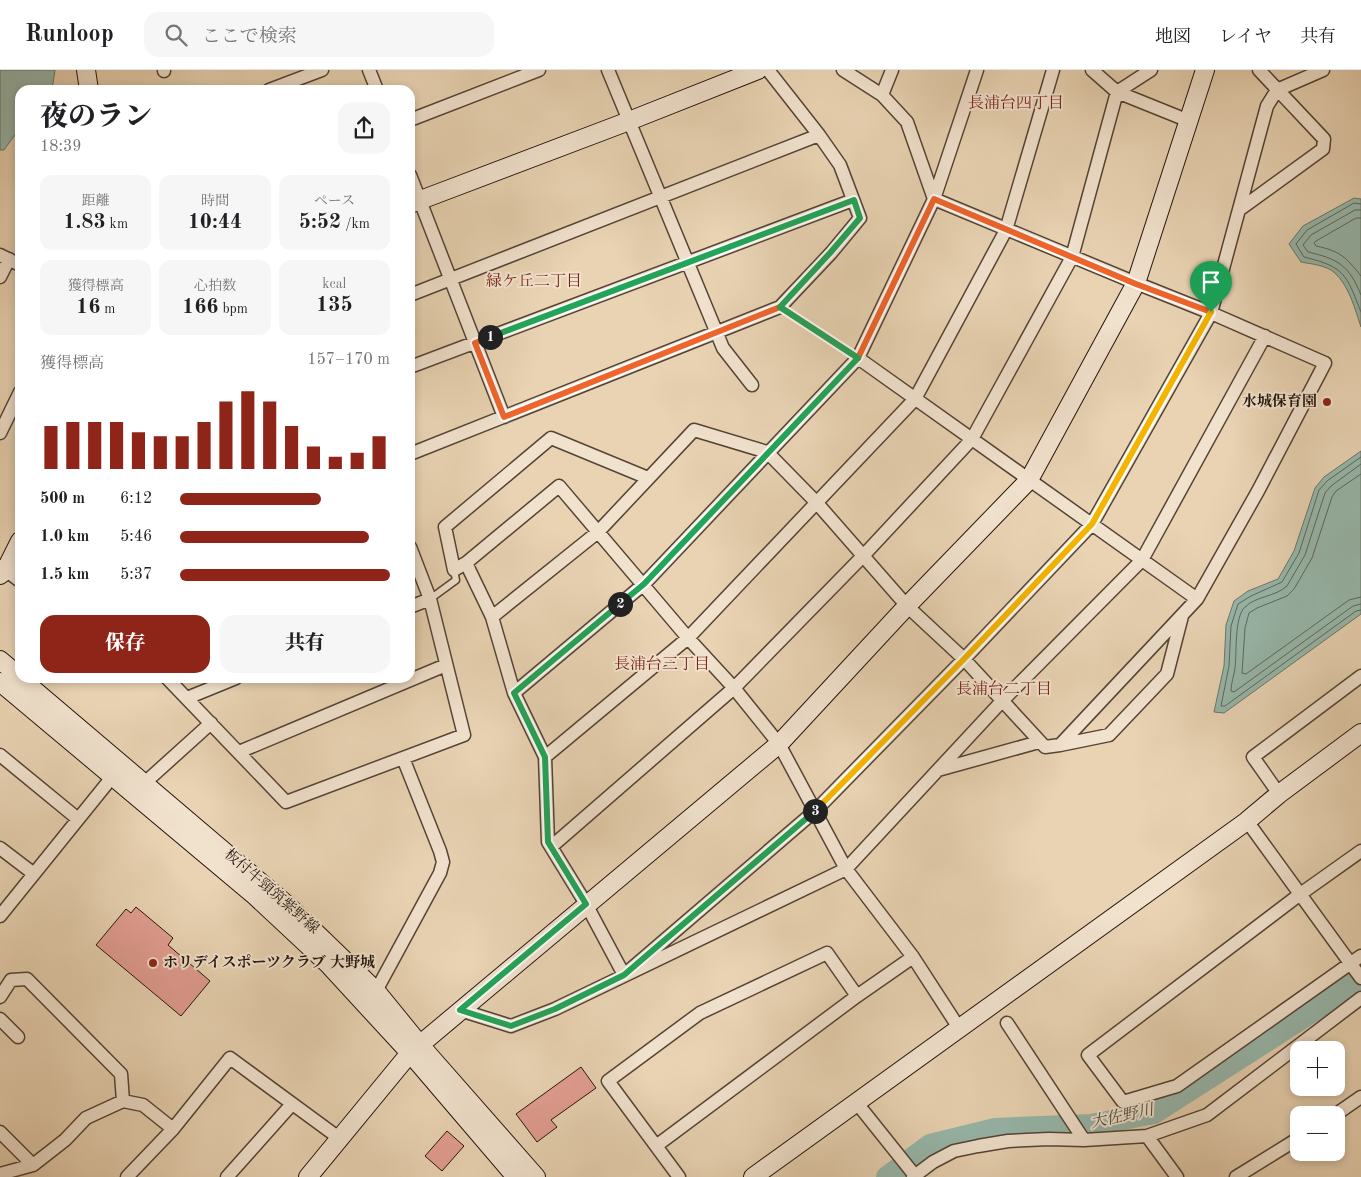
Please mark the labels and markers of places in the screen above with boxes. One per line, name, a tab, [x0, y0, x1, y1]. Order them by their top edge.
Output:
pin	[1190, 261, 1232, 312]
pin: 1	[478, 324, 502, 350]
place label: 水城保育園	[1242, 393, 1317, 410]
marker: 水城保育園	[1321, 396, 1333, 408]
pin: 2	[608, 592, 632, 616]
pin: 3	[802, 798, 828, 824]
place label: ホリデイスポーツクラブ 大野城	[163, 954, 375, 971]
marker: ホリデイスポーツクラブ 大野城	[147, 957, 159, 969]

